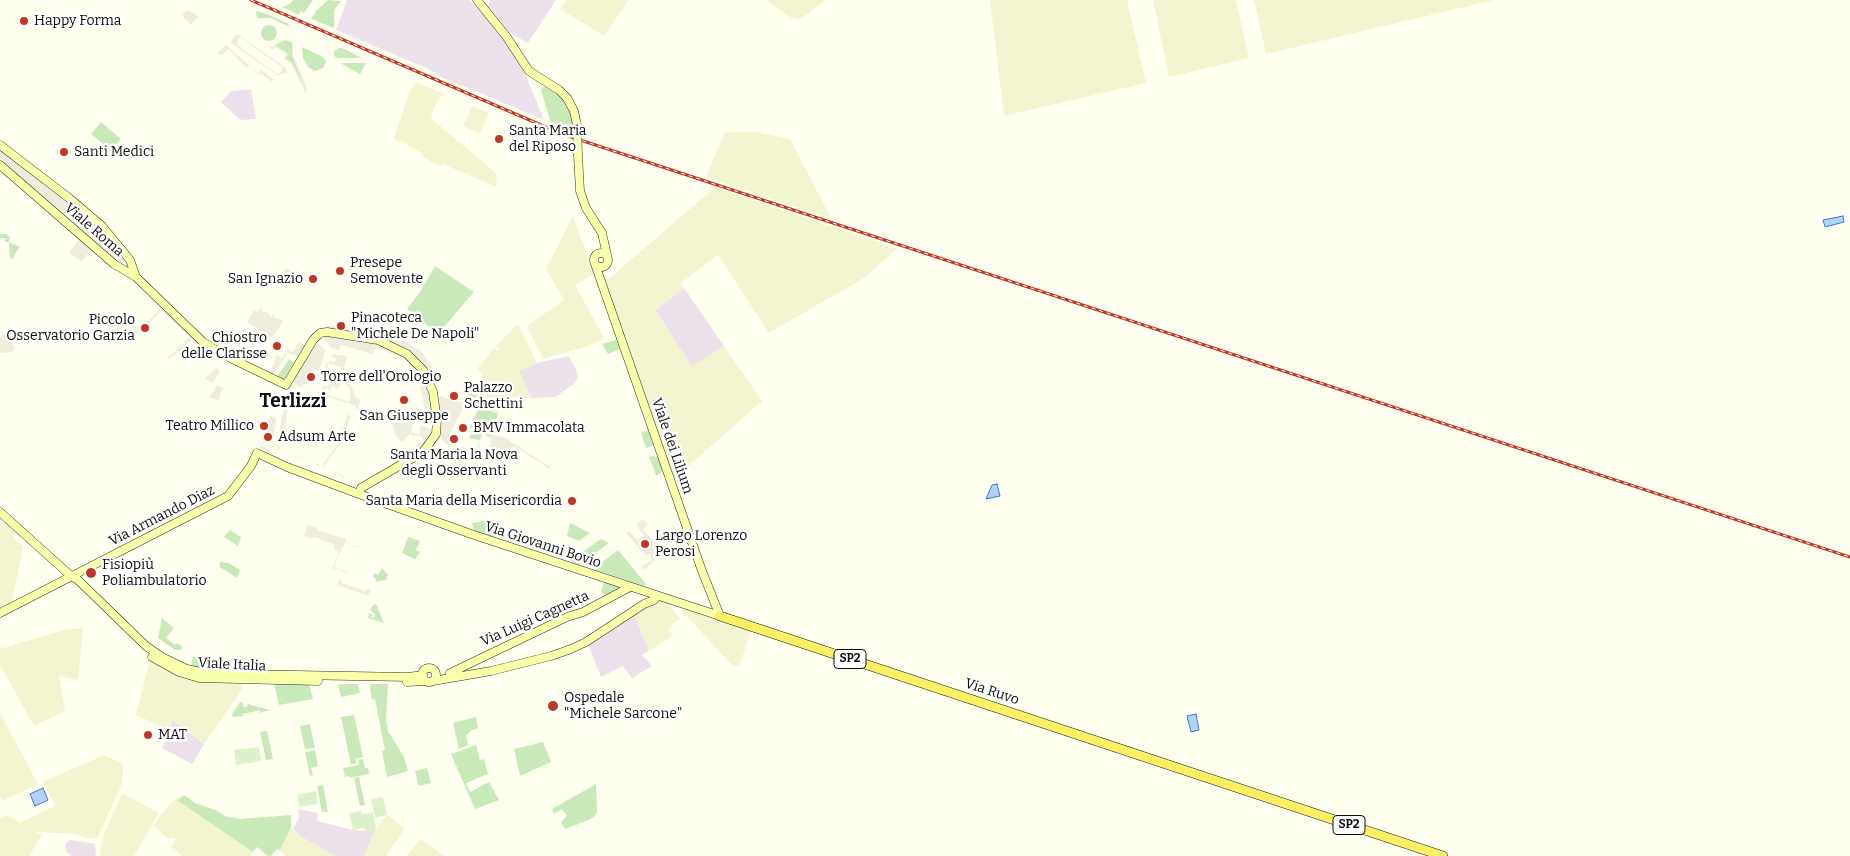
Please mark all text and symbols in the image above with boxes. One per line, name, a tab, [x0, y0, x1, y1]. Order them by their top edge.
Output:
place label: Happy Forma	[34, 13, 121, 29]
marker: Happy Forma	[18, 15, 30, 27]
place label: Santa Maria del Riposo	[509, 123, 587, 156]
marker: Santa Maria del Riposo	[493, 133, 505, 145]
place label: Santi Medici	[74, 144, 154, 160]
marker: Santi Medici	[58, 146, 70, 158]
street label: Viale Roma	[61, 200, 127, 260]
place label: Presepe Semovente	[350, 255, 423, 288]
marker: Presepe Semovente	[334, 265, 346, 277]
place label: San Ignazio	[228, 271, 303, 287]
marker: San Ignazio	[307, 273, 319, 285]
place label: Pinacoteca "Michele De Napoli"	[351, 310, 479, 342]
place label: Piccolo Osservatorio Garzia	[6, 312, 135, 344]
marker: Pinacoteca "Michele De Napoli"	[335, 320, 347, 332]
marker: Piccolo Osservatorio Garzia	[139, 322, 151, 334]
place label: Chiostro delle Clarisse	[181, 330, 267, 362]
marker: Chiostro delle Clarisse	[271, 340, 283, 352]
place label: Torre dell'Orologio	[321, 369, 442, 385]
marker: Torre dell'Orologio	[305, 371, 317, 383]
place label: Palazzo Schettini	[464, 380, 523, 412]
marker: Palazzo Schettini	[448, 390, 460, 402]
district label: Terlizzi	[259, 391, 327, 413]
marker: San Giuseppe	[398, 394, 410, 406]
street label: Viale dei Lilium	[648, 396, 696, 496]
place label: San Giuseppe	[359, 408, 449, 424]
place label: Teatro Millico	[166, 418, 254, 434]
marker: Teatro Millico	[258, 420, 270, 432]
place label: BMV Immacolata	[473, 420, 585, 436]
marker: BMV Immacolata	[457, 422, 469, 434]
place label: Adsum Arte	[278, 429, 356, 445]
marker: Adsum Arte	[262, 431, 274, 443]
marker: Santa Maria la Nova degli Osservanti	[448, 433, 460, 445]
place label: Santa Maria la Nova degli Osservanti	[390, 447, 518, 480]
street label: Via Armando Diaz	[106, 482, 218, 550]
place label: Santa Maria della Misericordia	[365, 493, 562, 509]
marker: Santa Maria della Misericordia	[566, 495, 578, 507]
street label: Via Giovanni Bovio	[483, 518, 603, 572]
place label: Largo Lorenzo Perosi	[655, 528, 747, 560]
marker: Largo Lorenzo Perosi	[639, 538, 651, 550]
place label: Fisiopiù Poliambulatorio	[102, 557, 207, 590]
marker: Fisiopiù Poliambulatorio	[84, 566, 98, 580]
street label: Via Luigi Cagnetta	[478, 588, 592, 650]
road number: SP2	[834, 650, 866, 669]
street label: Viale Italia	[197, 655, 267, 675]
street label: Via Ruvo	[963, 675, 1021, 709]
place label: Ospedale "Michele Sarcone"	[564, 690, 682, 722]
marker: Ospedale "Michele Sarcone"	[546, 699, 560, 713]
place label: MAT	[158, 727, 187, 743]
marker: MAT	[142, 729, 154, 741]
road number: SP2	[1333, 816, 1365, 834]

